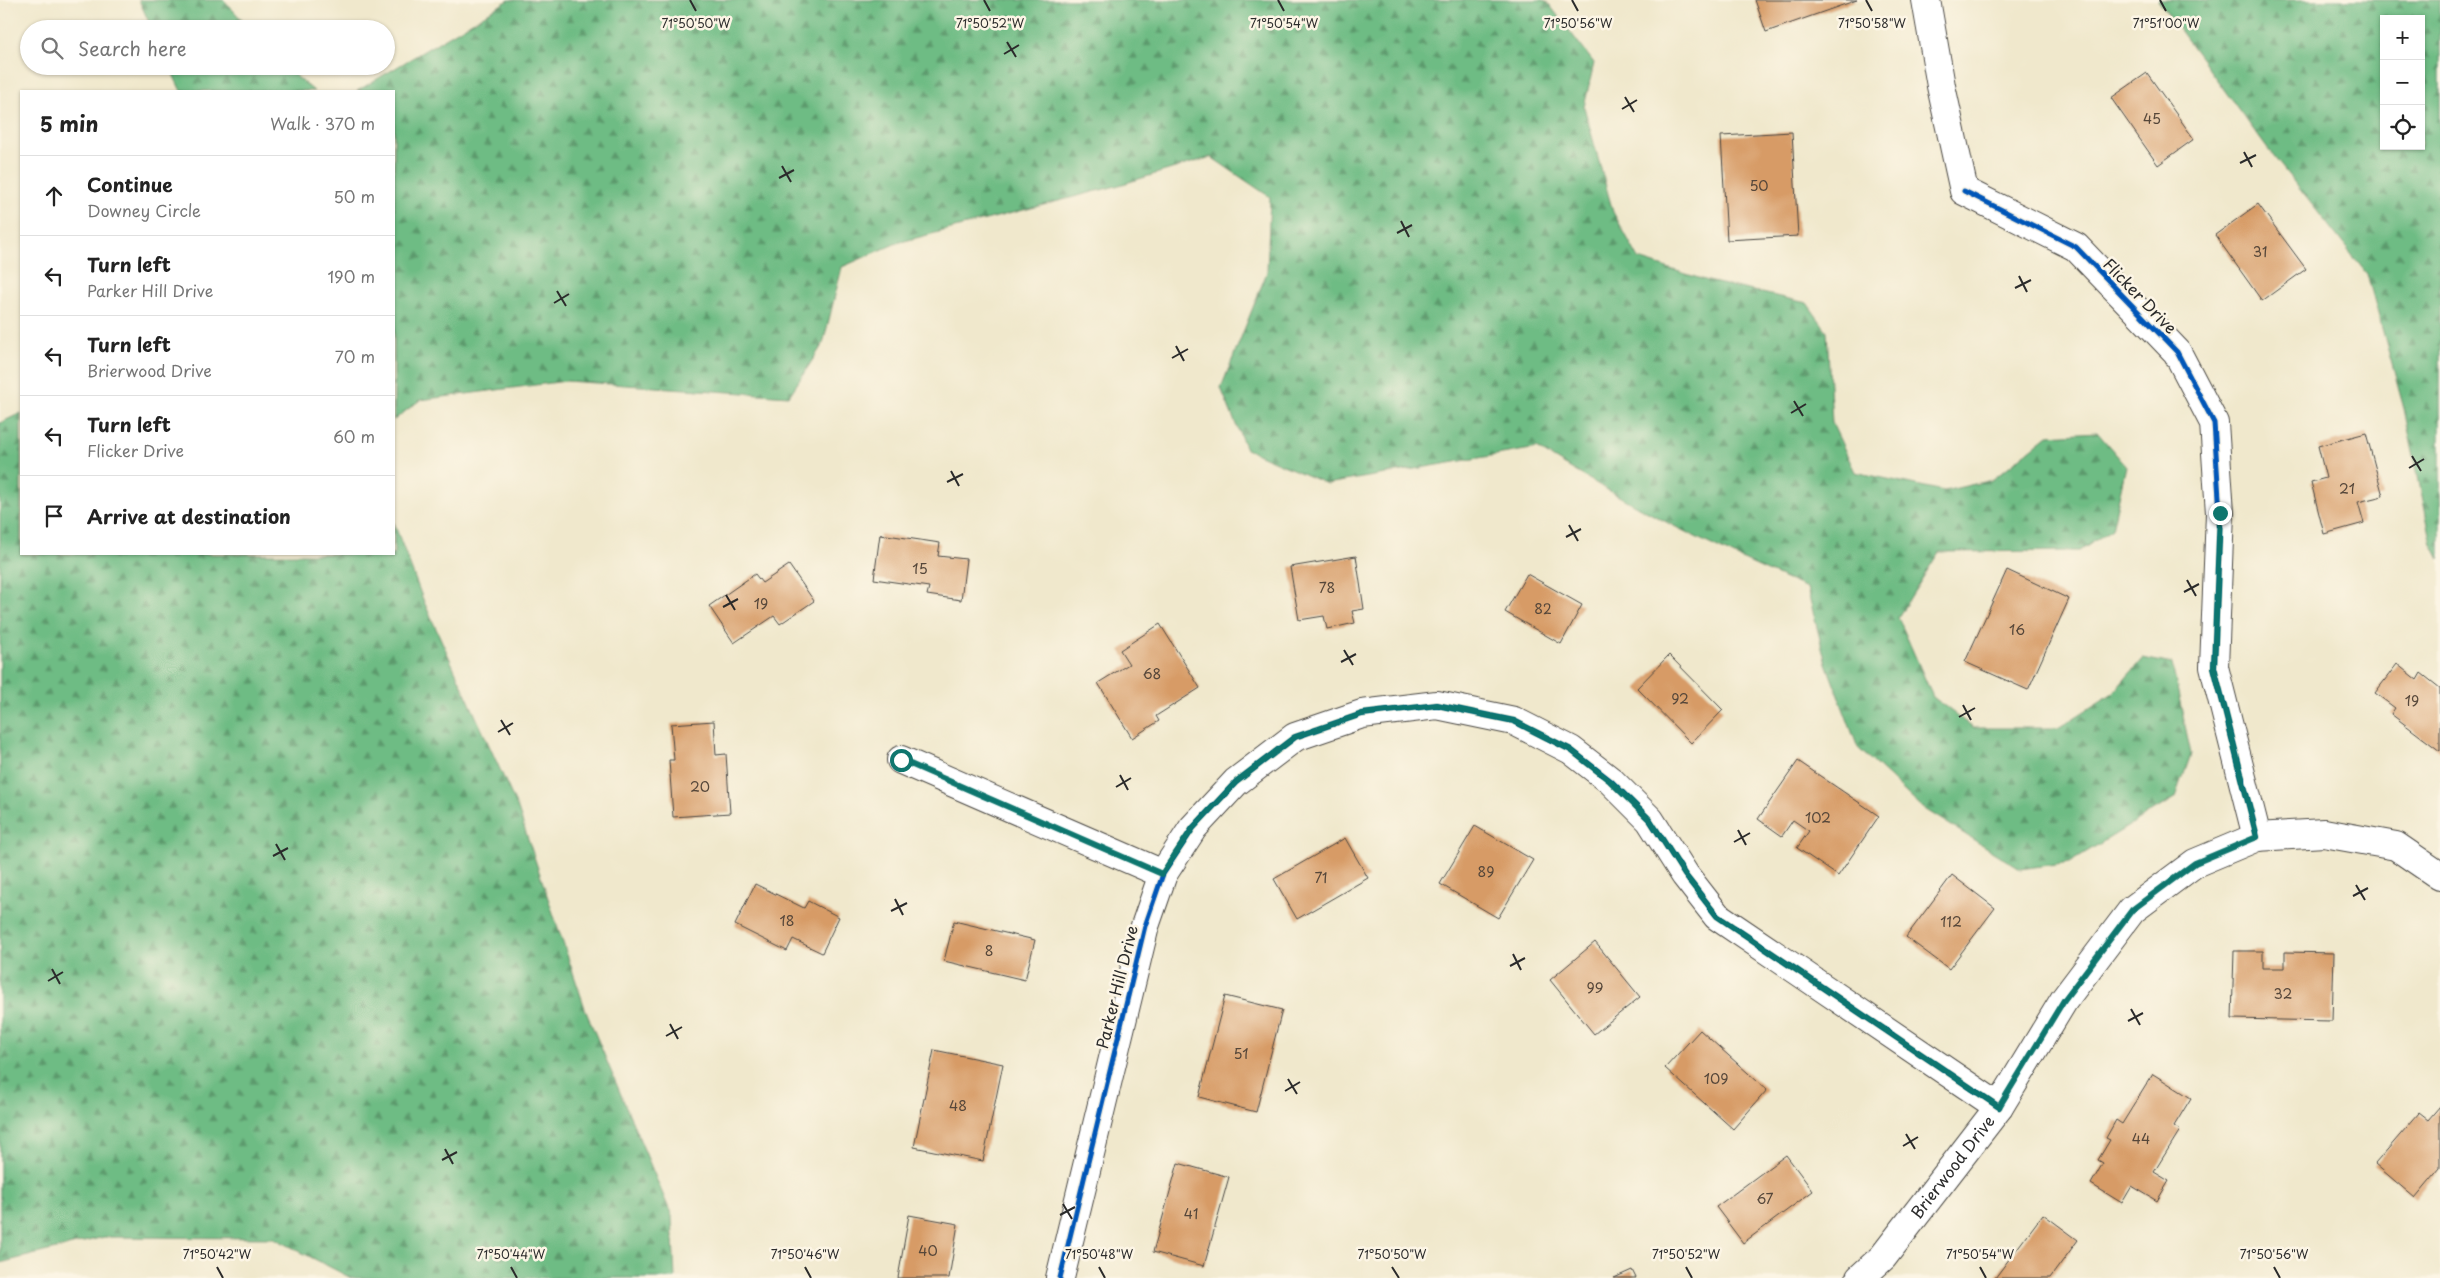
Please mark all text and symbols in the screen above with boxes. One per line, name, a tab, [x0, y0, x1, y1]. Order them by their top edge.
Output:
text: 71°50'50"W	[662, 14, 731, 32]
text: 71°50'52"W	[956, 14, 1025, 32]
text: 71°50'54"W	[1250, 14, 1319, 32]
text: 71°50'56"W	[1544, 14, 1613, 32]
text: 71°50'58"W	[1838, 14, 1907, 32]
text: 71°51'00"W	[2133, 14, 2200, 32]
map controls	[2380, 15, 2425, 150]
button: +	[2380, 15, 2425, 60]
search box	[20, 20, 395, 75]
icon: search	[38, 34, 66, 62]
text: Search here	[78, 34, 187, 62]
button: −	[2380, 60, 2425, 105]
button: locate	[2380, 105, 2425, 150]
text: 5 min	[40, 107, 98, 139]
house number: 45	[2143, 108, 2161, 129]
text: Walk · 370 m	[270, 111, 375, 135]
text: Continue	[87, 170, 173, 198]
house number: 50	[1749, 175, 1769, 196]
icon: ahead	[40, 182, 68, 210]
text: 50 m	[334, 184, 375, 208]
text: Downey Circle	[87, 198, 201, 222]
house number: 31	[2253, 241, 2267, 262]
text: Turn left	[87, 250, 171, 278]
street label: Flicker Drive	[2098, 252, 2183, 339]
icon: left	[40, 262, 68, 290]
text: 190 m	[327, 264, 375, 288]
text: Parker Hill Drive	[87, 278, 213, 302]
text: Turn left	[87, 330, 171, 358]
icon: left	[40, 342, 68, 370]
text: 70 m	[335, 344, 375, 368]
text: Brierwood Drive	[87, 358, 212, 382]
text: Turn left	[87, 410, 171, 438]
icon: left	[40, 422, 68, 450]
text: 60 m	[333, 424, 375, 448]
text: Flicker Drive	[87, 438, 184, 462]
house number: 21	[2339, 478, 2355, 499]
icon: arrive	[40, 502, 68, 530]
text: Arrive at destination	[87, 502, 291, 530]
route end	[2209, 502, 2232, 525]
house number: 15	[912, 558, 928, 579]
house number: 78	[1319, 577, 1335, 598]
house number: 19	[754, 593, 768, 614]
house number: 82	[1534, 598, 1552, 619]
house number: 16	[2009, 619, 2025, 640]
house number: 68	[1143, 663, 1161, 684]
house number: 92	[1671, 688, 1689, 709]
house number: 19	[2405, 690, 2419, 711]
route start	[890, 749, 913, 772]
house number: 20	[690, 776, 710, 797]
house number: 102	[1805, 807, 1831, 828]
house number: 89	[1478, 861, 1494, 882]
house number: 71	[1314, 867, 1328, 888]
house number: 18	[779, 910, 795, 931]
house number: 112	[1940, 911, 1962, 932]
street label: Parker Hill Drive	[1089, 922, 1143, 1051]
house number: 8	[985, 940, 993, 961]
house number: 99	[1586, 977, 1604, 998]
house number: 32	[2274, 983, 2292, 1004]
house number: 51	[1234, 1043, 1248, 1064]
house number: 109	[1704, 1068, 1728, 1089]
house number: 48	[949, 1095, 967, 1116]
street label: Brierwood Drive	[1904, 1110, 2000, 1223]
house number: 44	[2132, 1128, 2150, 1149]
house number: 67	[1756, 1188, 1774, 1209]
house number: 41	[1184, 1203, 1198, 1224]
house number: 40	[918, 1240, 938, 1261]
text: 71°50'42"W	[183, 1245, 252, 1263]
text: 71°50'44"W	[477, 1245, 546, 1263]
text: 71°50'46"W	[771, 1245, 840, 1263]
text: 71°50'48"W	[1065, 1245, 1134, 1263]
text: 71°50'50"W	[1358, 1245, 1427, 1263]
text: 71°50'52"W	[1652, 1245, 1721, 1263]
text: 71°50'54"W	[1946, 1245, 2015, 1263]
text: 71°50'56"W	[2240, 1245, 2309, 1263]

